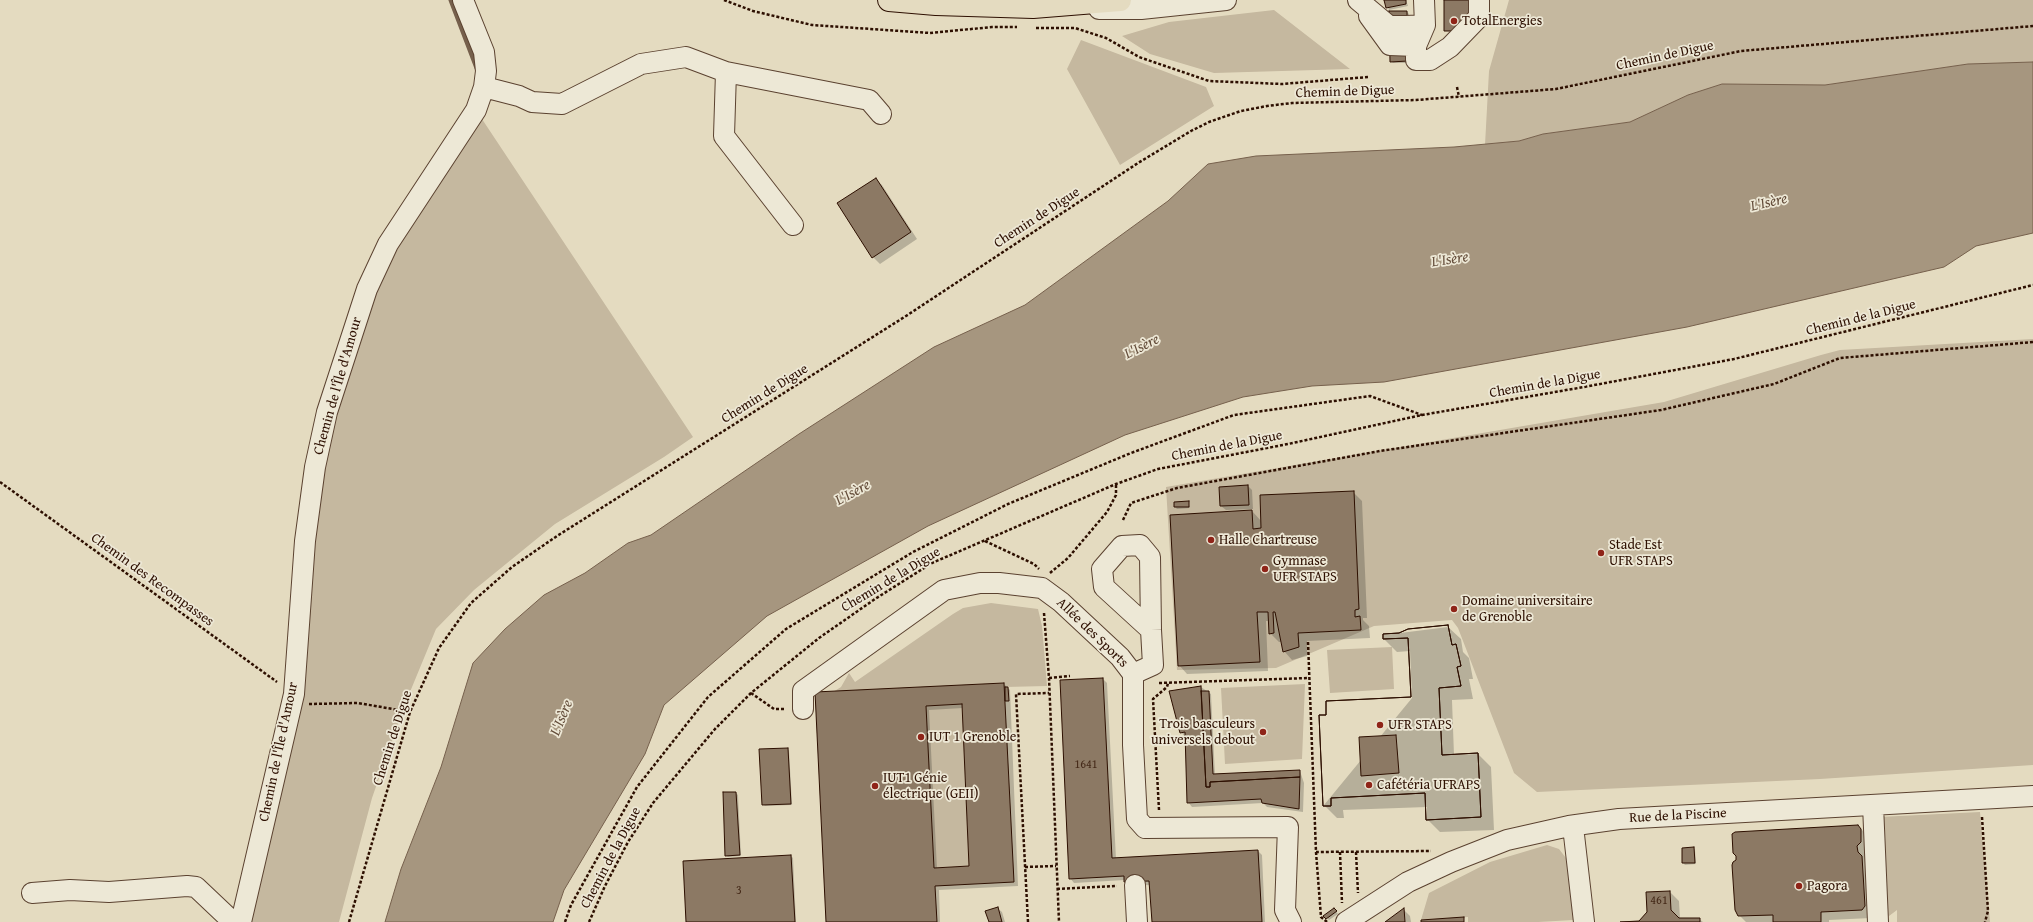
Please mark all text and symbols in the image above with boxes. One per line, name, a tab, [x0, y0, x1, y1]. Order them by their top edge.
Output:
place label: TotalEnergies	[1462, 13, 1542, 29]
marker: TotalEnergies	[1449, 16, 1459, 26]
street label: Chemin de Digue	[1615, 37, 1715, 75]
street label: Chemin de Digue	[1295, 82, 1395, 102]
street label: Chemin de Digue	[991, 184, 1083, 252]
water label: L'Isère	[1749, 190, 1789, 216]
water label: L'Isère	[1430, 248, 1470, 272]
street label: Chemin de la Digue	[1804, 296, 1918, 340]
street label: Chemin de l'Île d'Amour	[310, 315, 366, 457]
water label: L'Isère	[1121, 331, 1163, 363]
street label: Chemin de Digue	[719, 361, 811, 427]
street label: Chemin de la Digue	[1488, 366, 1602, 402]
street label: Chemin de la Digue	[1170, 427, 1284, 465]
water label: L'Isère	[832, 476, 874, 510]
street label: Chemin des Recompasses	[87, 530, 217, 630]
place label: Halle Chartreuse	[1219, 532, 1317, 548]
marker: Halle Chartreuse	[1206, 535, 1216, 545]
place label: Stade Est UFR STAPS	[1609, 537, 1673, 570]
street label: Chemin de la Digue	[838, 544, 944, 616]
marker: Stade Est UFR STAPS	[1596, 548, 1606, 558]
place label: Gymnase UFR STAPS	[1273, 553, 1337, 586]
marker: Gymnase UFR STAPS	[1260, 564, 1270, 574]
place label: Domaine universitaire de Grenoble	[1462, 593, 1593, 626]
street label: Allée des Sports	[1053, 595, 1131, 671]
marker: Domaine universitaire de Grenoble	[1449, 604, 1459, 614]
street label: Chemin de l'Île d'Amour	[256, 681, 302, 823]
street label: Chemin de Digue	[370, 688, 416, 788]
water label: L'Isère	[547, 697, 577, 739]
place label: Trois basculeurs universels debout	[1151, 716, 1255, 748]
place label: UFR STAPS	[1388, 717, 1452, 733]
marker: UFR STAPS	[1375, 720, 1385, 730]
marker: Trois basculeurs universels debout	[1258, 727, 1268, 737]
place label: IUT 1 Grenoble	[929, 729, 1016, 745]
marker: IUT 1 Grenoble	[916, 732, 926, 742]
house number: 1641	[1074, 758, 1098, 772]
place label: IUT1 Génie électrique (GEII)	[883, 770, 978, 802]
place label: Cafétéria UFRAPS	[1377, 777, 1480, 793]
marker: Cafétéria UFRAPS	[1364, 780, 1374, 790]
marker: IUT1 Génie électrique (GEII)	[870, 781, 880, 791]
street label: Chemin de la Digue	[577, 804, 645, 912]
street label: Rue de la Piscine	[1629, 805, 1727, 827]
place label: Pagora	[1807, 878, 1848, 894]
marker: Pagora	[1794, 881, 1804, 891]
house number: 3	[736, 884, 742, 898]
house number: 461	[1650, 894, 1668, 908]

